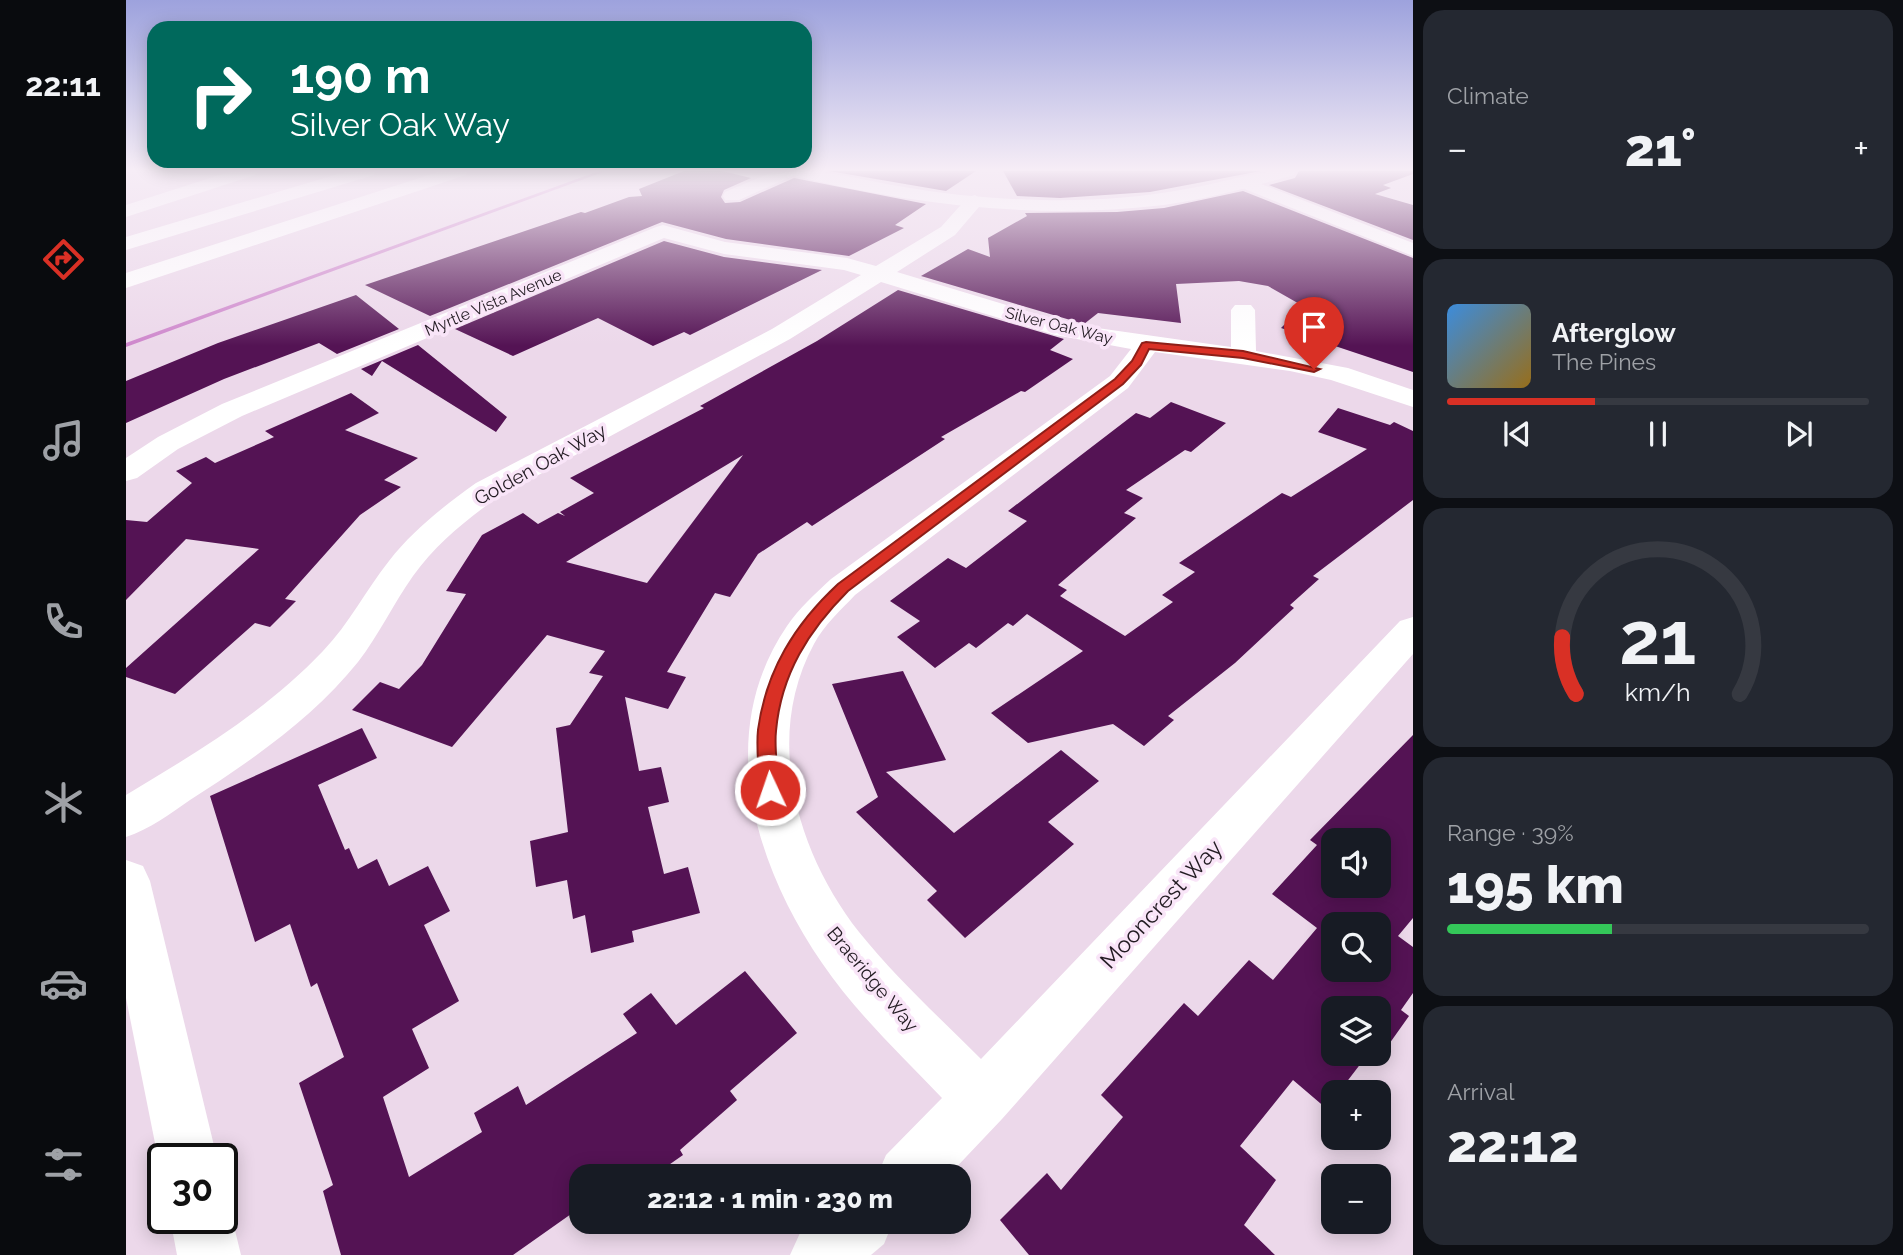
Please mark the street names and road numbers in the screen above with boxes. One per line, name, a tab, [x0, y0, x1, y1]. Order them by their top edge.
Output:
street label: Myrtle Vista Avenue	[422, 265, 564, 340]
street label: Silver Oak Way	[1003, 303, 1115, 348]
street label: Golden Oak Way	[470, 419, 610, 509]
street label: Mooncrest Way	[1094, 834, 1227, 974]
street label: Braeridge Way	[823, 922, 923, 1036]

